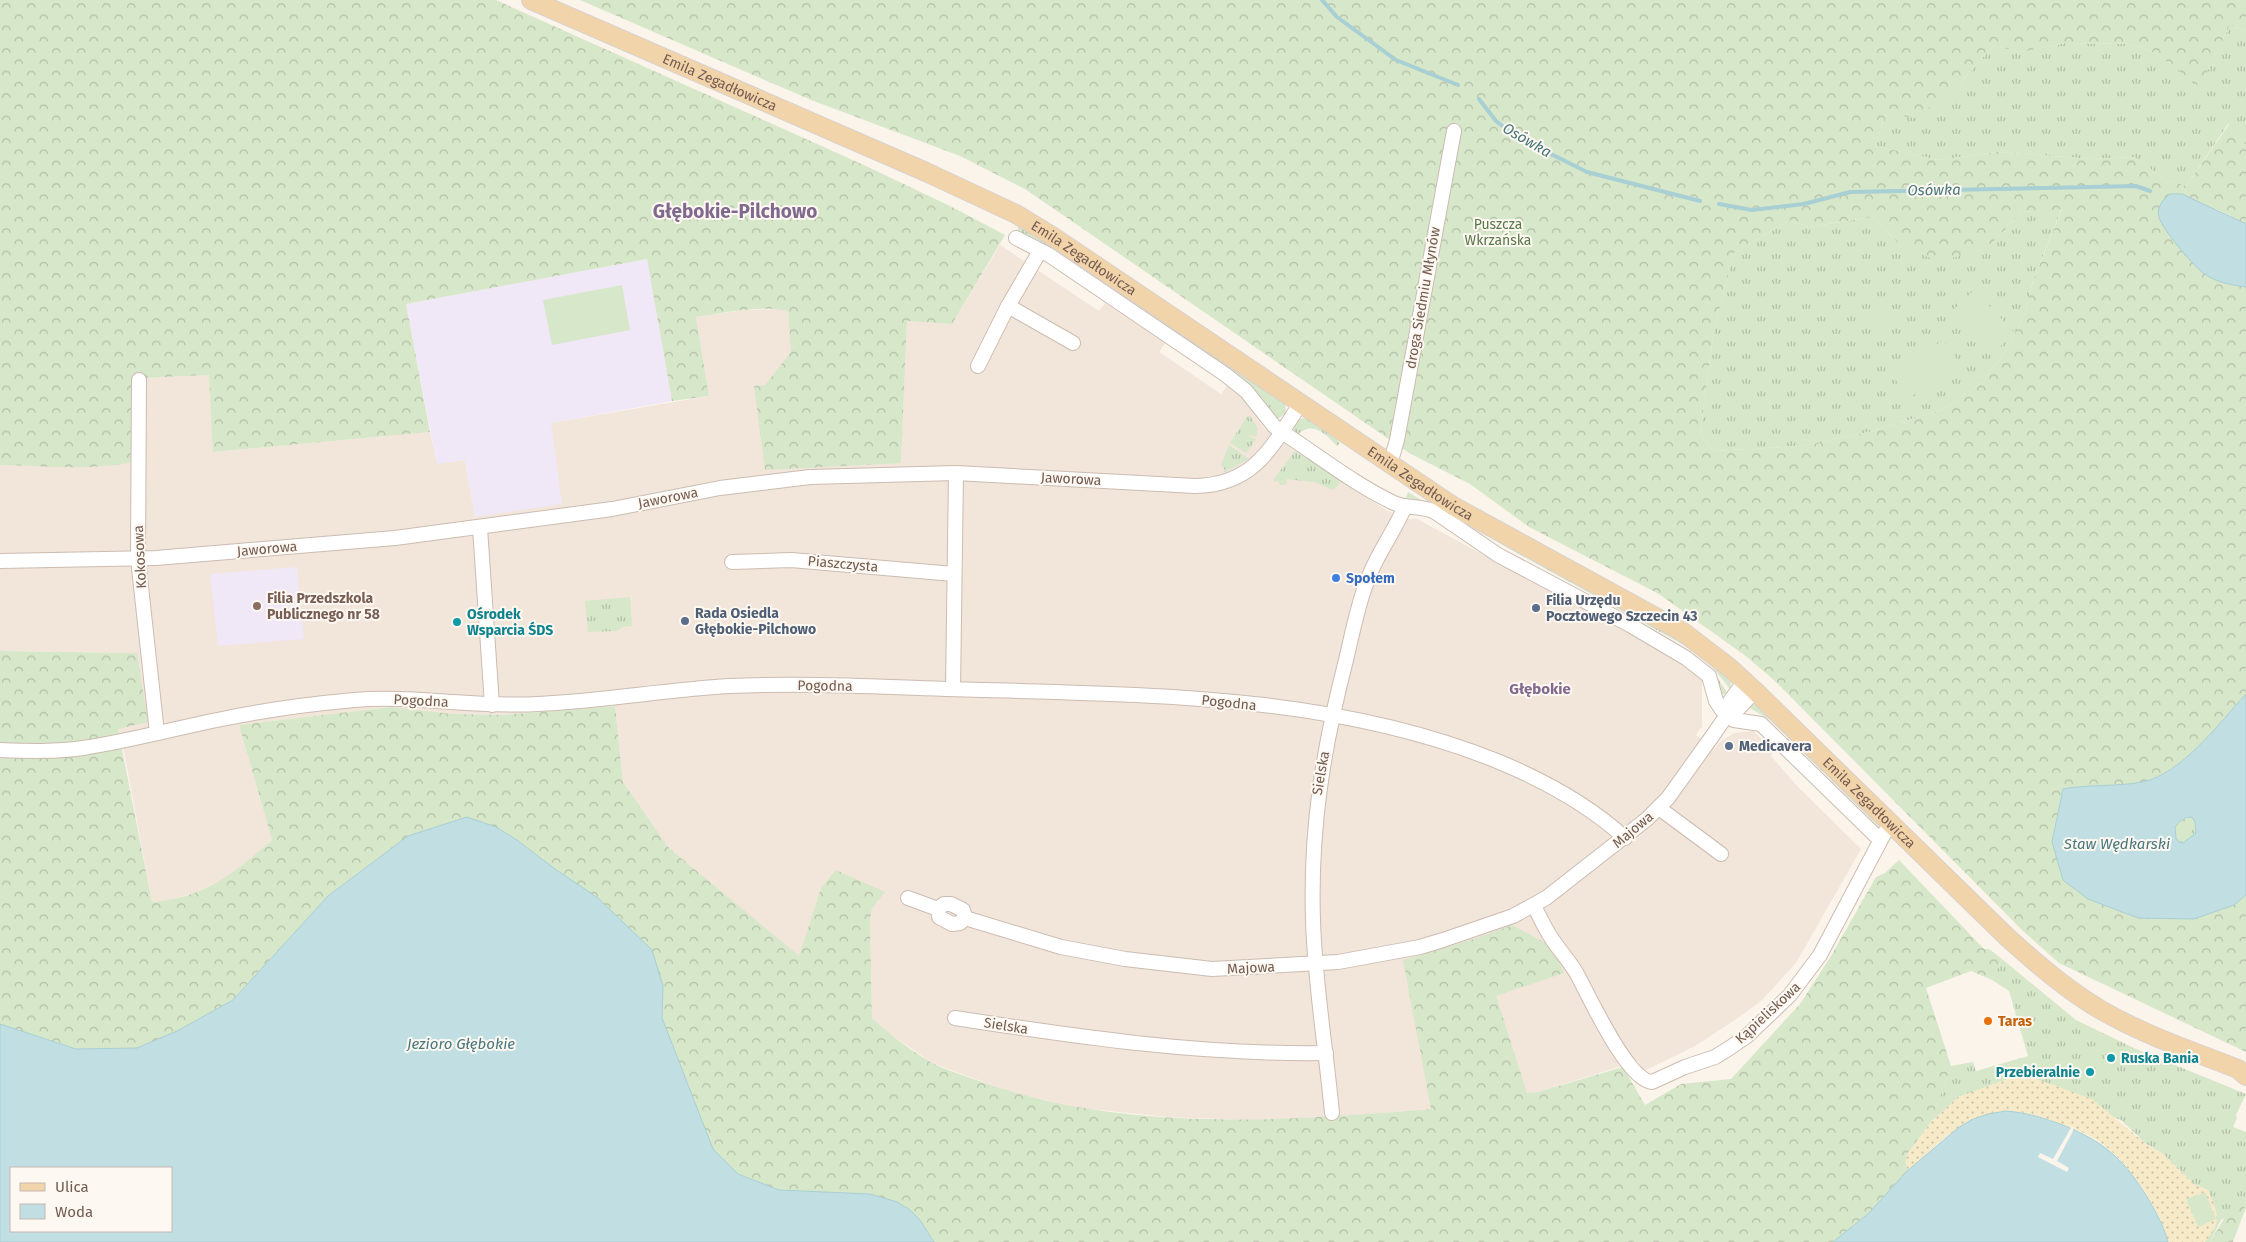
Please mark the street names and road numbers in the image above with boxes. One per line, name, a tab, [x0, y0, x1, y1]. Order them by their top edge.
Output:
street label: Emila Zegadłowicza	[660, 50, 780, 115]
street label: Emila Zegadłowicza	[1028, 217, 1140, 299]
street label: droga Siedmiu Młynów	[1402, 226, 1444, 370]
street label: Emila Zegadłowicza	[1364, 442, 1476, 524]
street label: Jaworowa	[1040, 469, 1102, 489]
street label: Jaworowa	[637, 484, 699, 512]
street label: Kokosowa	[130, 525, 150, 589]
street label: Jaworowa	[236, 538, 298, 560]
street label: Piaszczysta	[807, 552, 879, 576]
street label: Pogodna	[797, 677, 853, 695]
street label: Pogodna	[393, 691, 449, 711]
street label: Pogodna	[1201, 692, 1257, 714]
street label: Sielska	[1309, 750, 1333, 796]
street label: Emila Zegadłowicza	[1819, 754, 1919, 852]
street label: Majowa	[1609, 808, 1657, 852]
street label: Majowa	[1227, 958, 1275, 978]
street label: Kąpieliskowa	[1732, 978, 1804, 1048]
street label: Sielska	[983, 1014, 1029, 1038]

